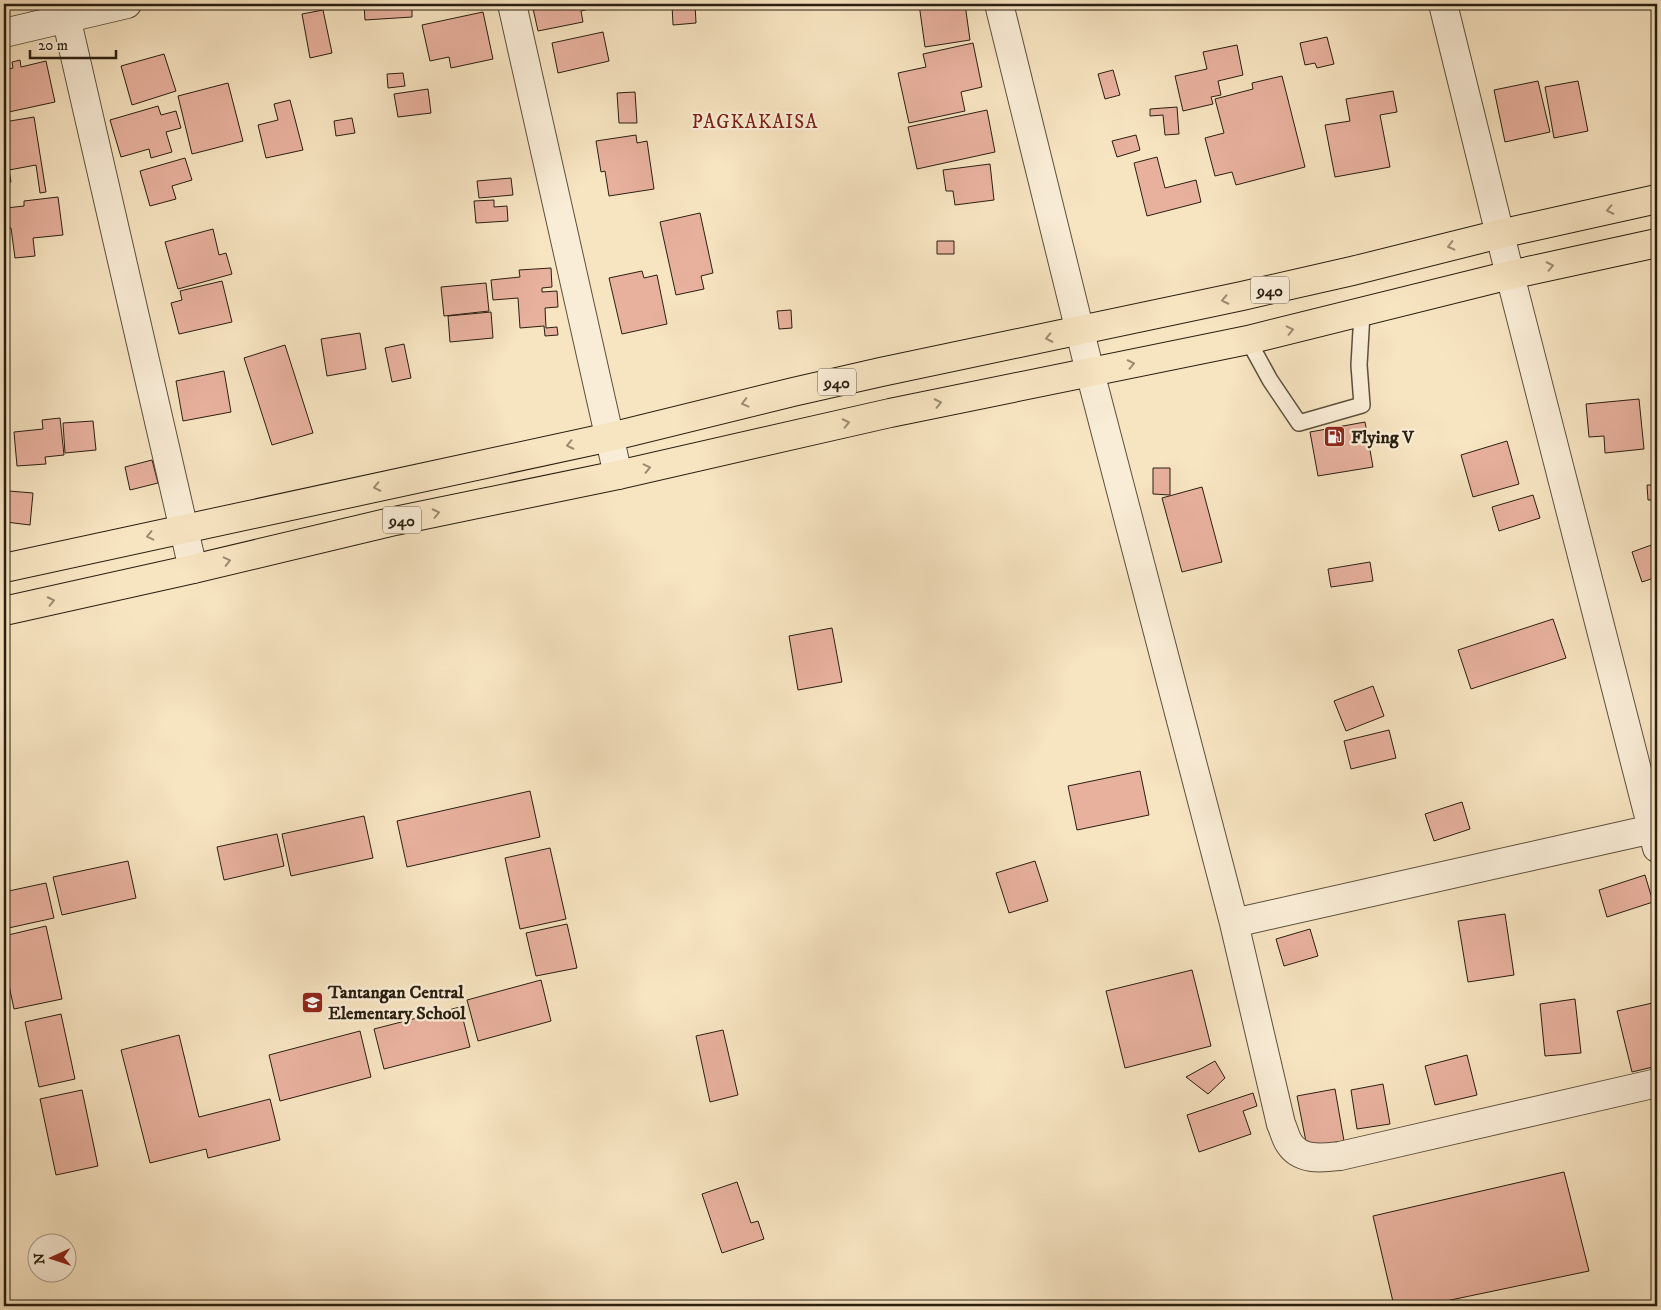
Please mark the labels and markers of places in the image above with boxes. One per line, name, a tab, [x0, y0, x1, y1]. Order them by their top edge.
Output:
fuel station icon: Flying V	[1323, 425, 1347, 449]
place label: Flying V	[1351, 427, 1415, 449]
place label: Tantangan Central Elementary School	[327, 982, 466, 1025]
school or university icon: Tantangan Central Elementary School	[300, 990, 324, 1014]

